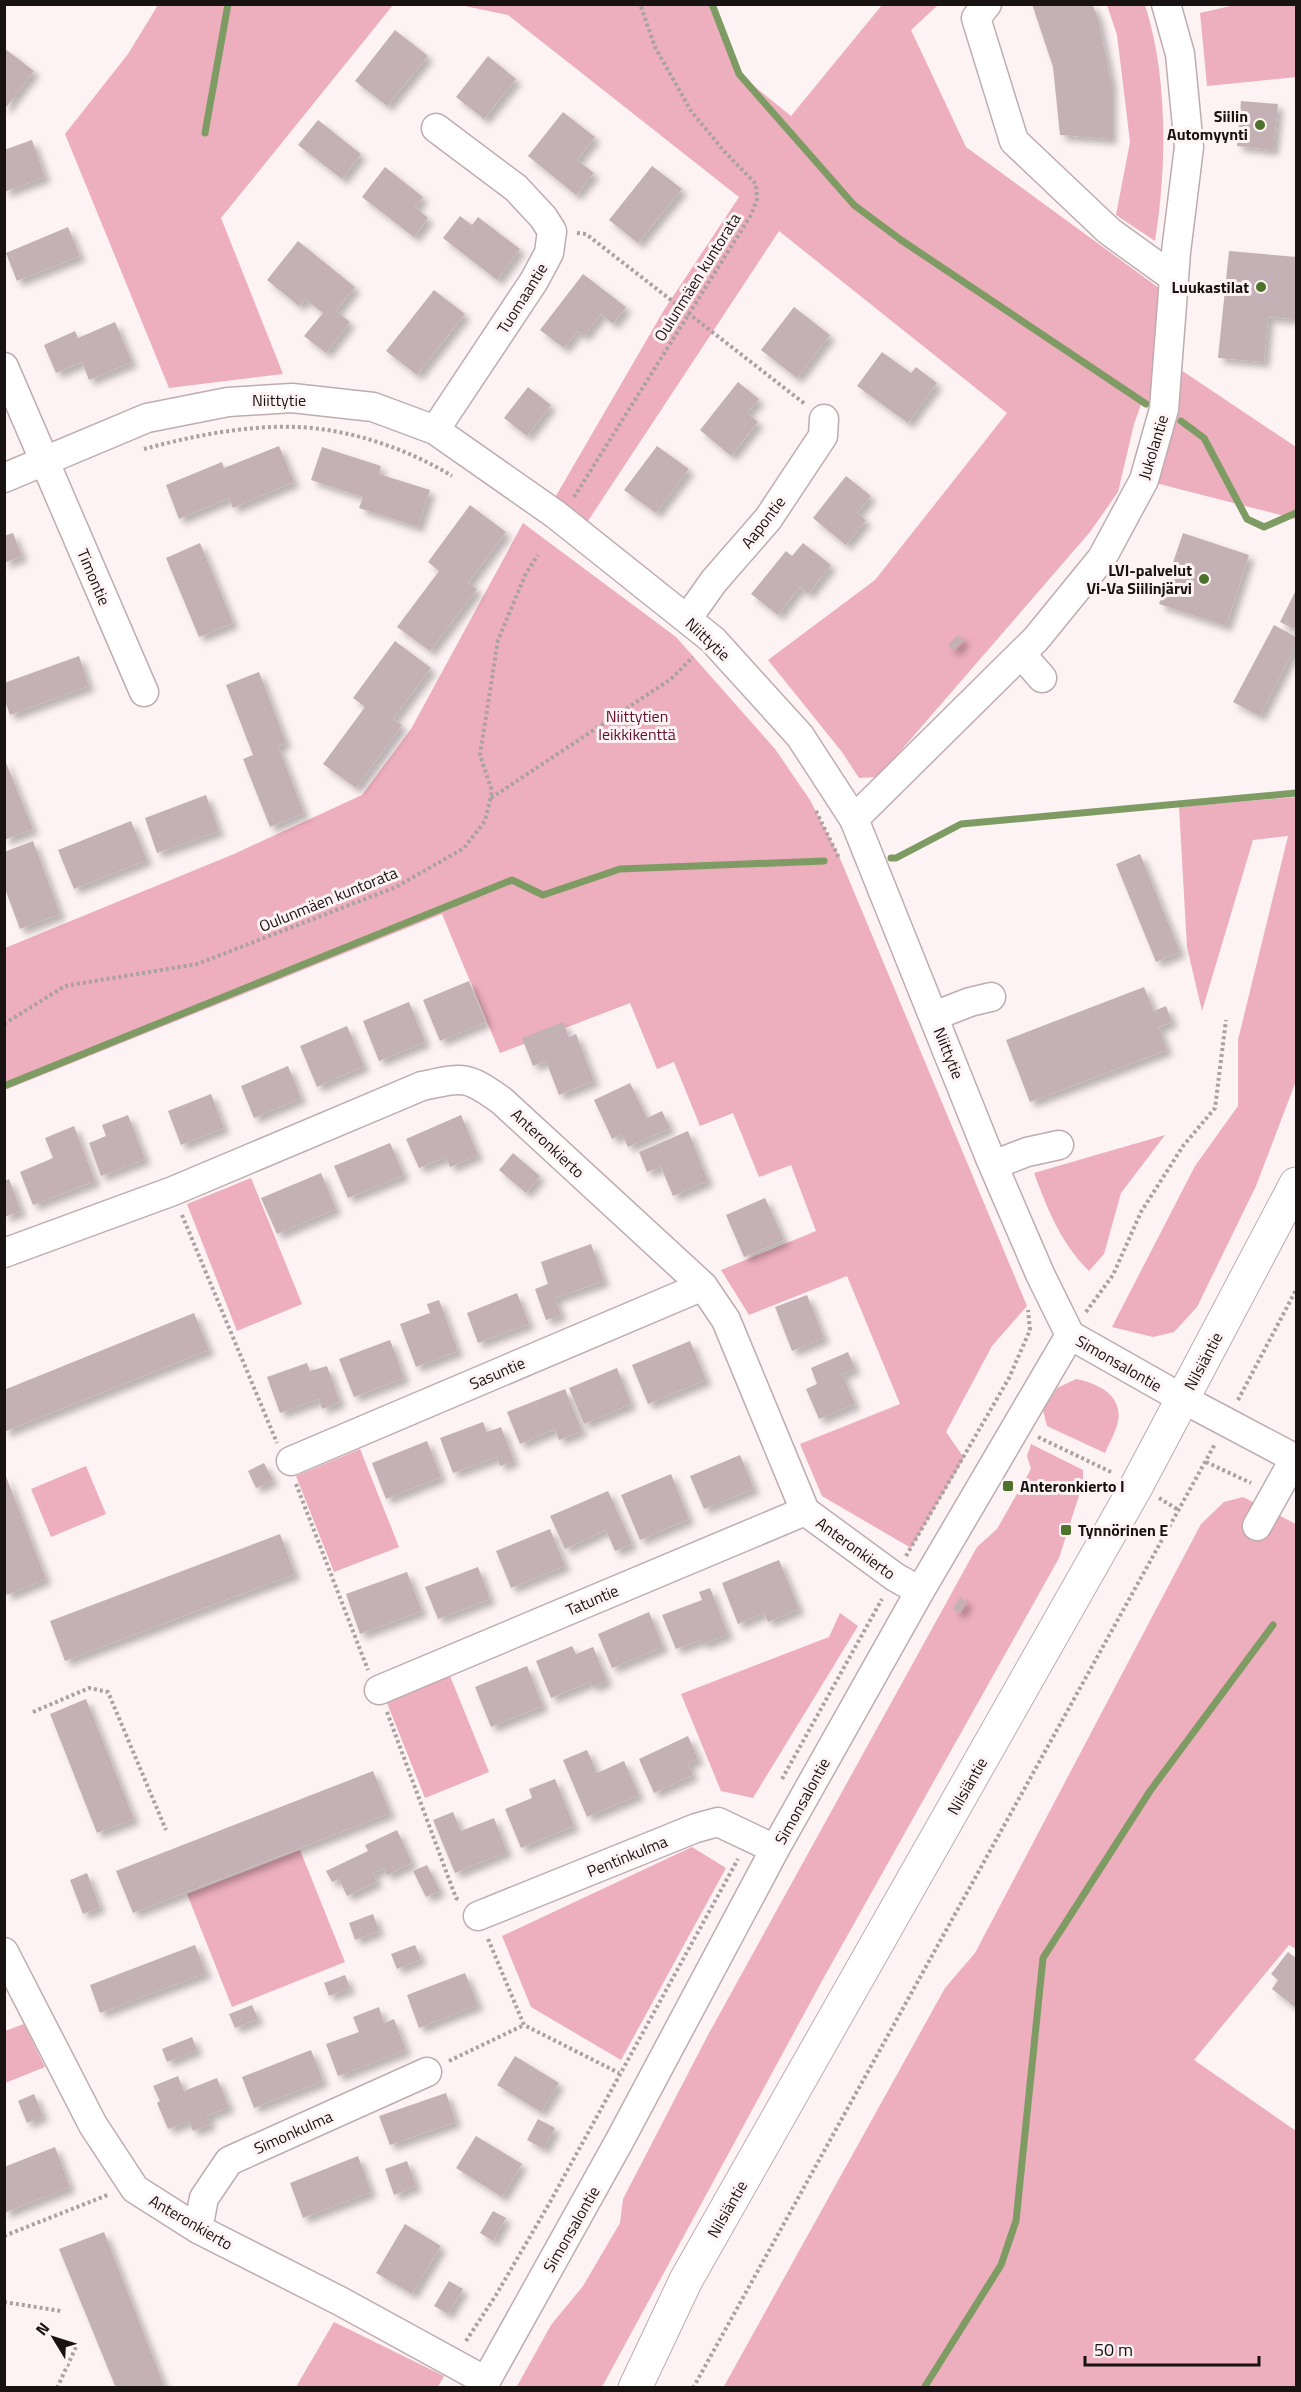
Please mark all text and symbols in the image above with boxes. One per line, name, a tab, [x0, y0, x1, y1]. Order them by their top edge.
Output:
place label: Siilin Automyynti	[1167, 104, 1248, 146]
marker: Siilin Automyynti	[1253, 118, 1267, 132]
street label: Oulunmäen kuntorata	[648, 208, 746, 346]
street label: Tuomaantie	[491, 258, 553, 338]
place label: Luukastilat	[1172, 275, 1249, 299]
marker: Luukastilat	[1254, 280, 1268, 294]
street label: Niittytie	[252, 388, 306, 412]
street label: Jukolantie	[1132, 412, 1174, 482]
street label: Aapontie	[735, 491, 791, 553]
street label: Timontie	[71, 545, 117, 609]
place label: LVI-palvelut Vi-Va Siilinjärvi	[1086, 558, 1192, 600]
marker: LVI-palvelut Vi-Va Siilinjärvi	[1197, 572, 1211, 586]
street label: Niittytie	[680, 612, 736, 666]
park label: Niittytien leikkikenttä	[598, 704, 676, 746]
street label: Oulunmäen kuntorata	[255, 860, 401, 938]
street label: Niittytie	[928, 1023, 970, 1083]
street label: Anteronkierto	[506, 1102, 590, 1184]
street label: Nilsiäntie	[1178, 1328, 1228, 1394]
street label: Simonsalontie	[1071, 1329, 1167, 1397]
street label: Sasuntie	[465, 1351, 529, 1395]
place label: Anteronkierto I	[1020, 1474, 1125, 1498]
marker: Anteronkierto I	[1001, 1479, 1015, 1493]
street label: Anteronkierto	[811, 1511, 901, 1585]
place label: Tynnörinen E	[1078, 1518, 1168, 1542]
marker: Tynnörinen E	[1059, 1523, 1073, 1537]
street label: Tatuntie	[562, 1578, 622, 1622]
street label: Simonsalontie	[768, 1753, 836, 1849]
street label: Nilsiäntie	[941, 1753, 993, 1819]
street label: Pentinkulma	[583, 1829, 671, 1883]
street label: Simonkulma	[250, 2104, 336, 2160]
street label: Nilsiäntie	[701, 2176, 753, 2242]
street label: Simonsalontie	[537, 2181, 605, 2277]
street label: Anteronkierto	[145, 2188, 237, 2256]
north arrow	[24, 2308, 84, 2368]
text: N	[29, 2317, 55, 2341]
scale bar	[1085, 2329, 1259, 2367]
text: 50 m	[1094, 2336, 1133, 2363]

